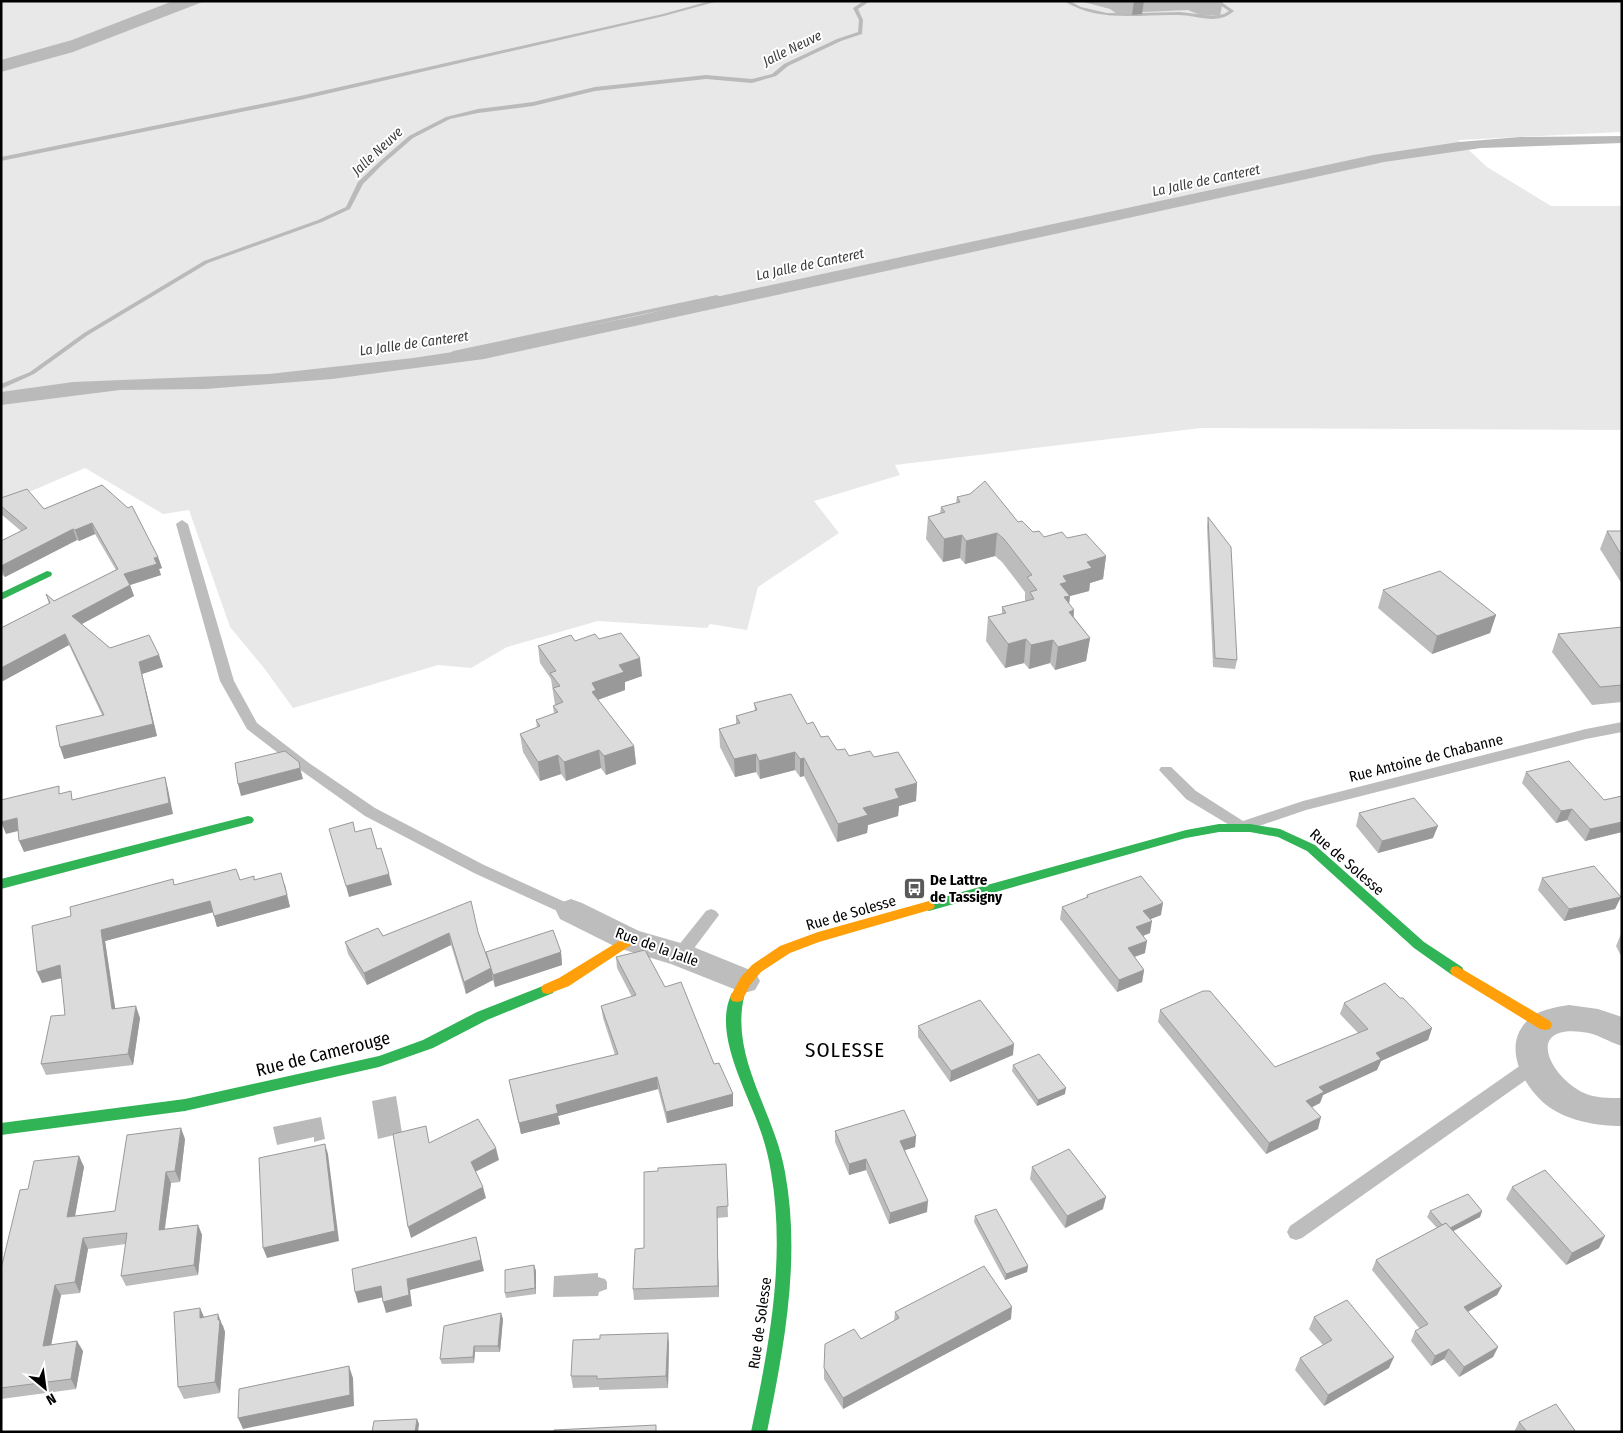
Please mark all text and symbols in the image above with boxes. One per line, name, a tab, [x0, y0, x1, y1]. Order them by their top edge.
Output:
water label: Jalle Neuve	[759, 27, 825, 70]
water label: Jalle Neuve	[348, 123, 407, 180]
water label: La Jalle de Canteret	[1151, 161, 1262, 200]
water label: La Jalle de Canteret	[755, 245, 866, 284]
water label: La Jalle de Canteret	[358, 327, 470, 360]
street label: Rue Antoine de Chabanne	[1347, 730, 1505, 786]
street label: Rue de Solesse	[1306, 825, 1388, 899]
place label: De Lattre de Tassigny	[930, 871, 1003, 906]
bus stop icon: De Lattre de Tassigny	[902, 877, 926, 901]
street label: Rue de Solesse	[804, 892, 898, 934]
street label: Rue de la Jalle	[613, 924, 701, 970]
street label: Rue de Camerouge	[254, 1027, 392, 1081]
district label: SOLESSE	[805, 1037, 885, 1063]
street label: Rue de Solesse	[745, 1276, 775, 1370]
north arrow	[20, 1363, 70, 1413]
text: N	[43, 1389, 59, 1408]

